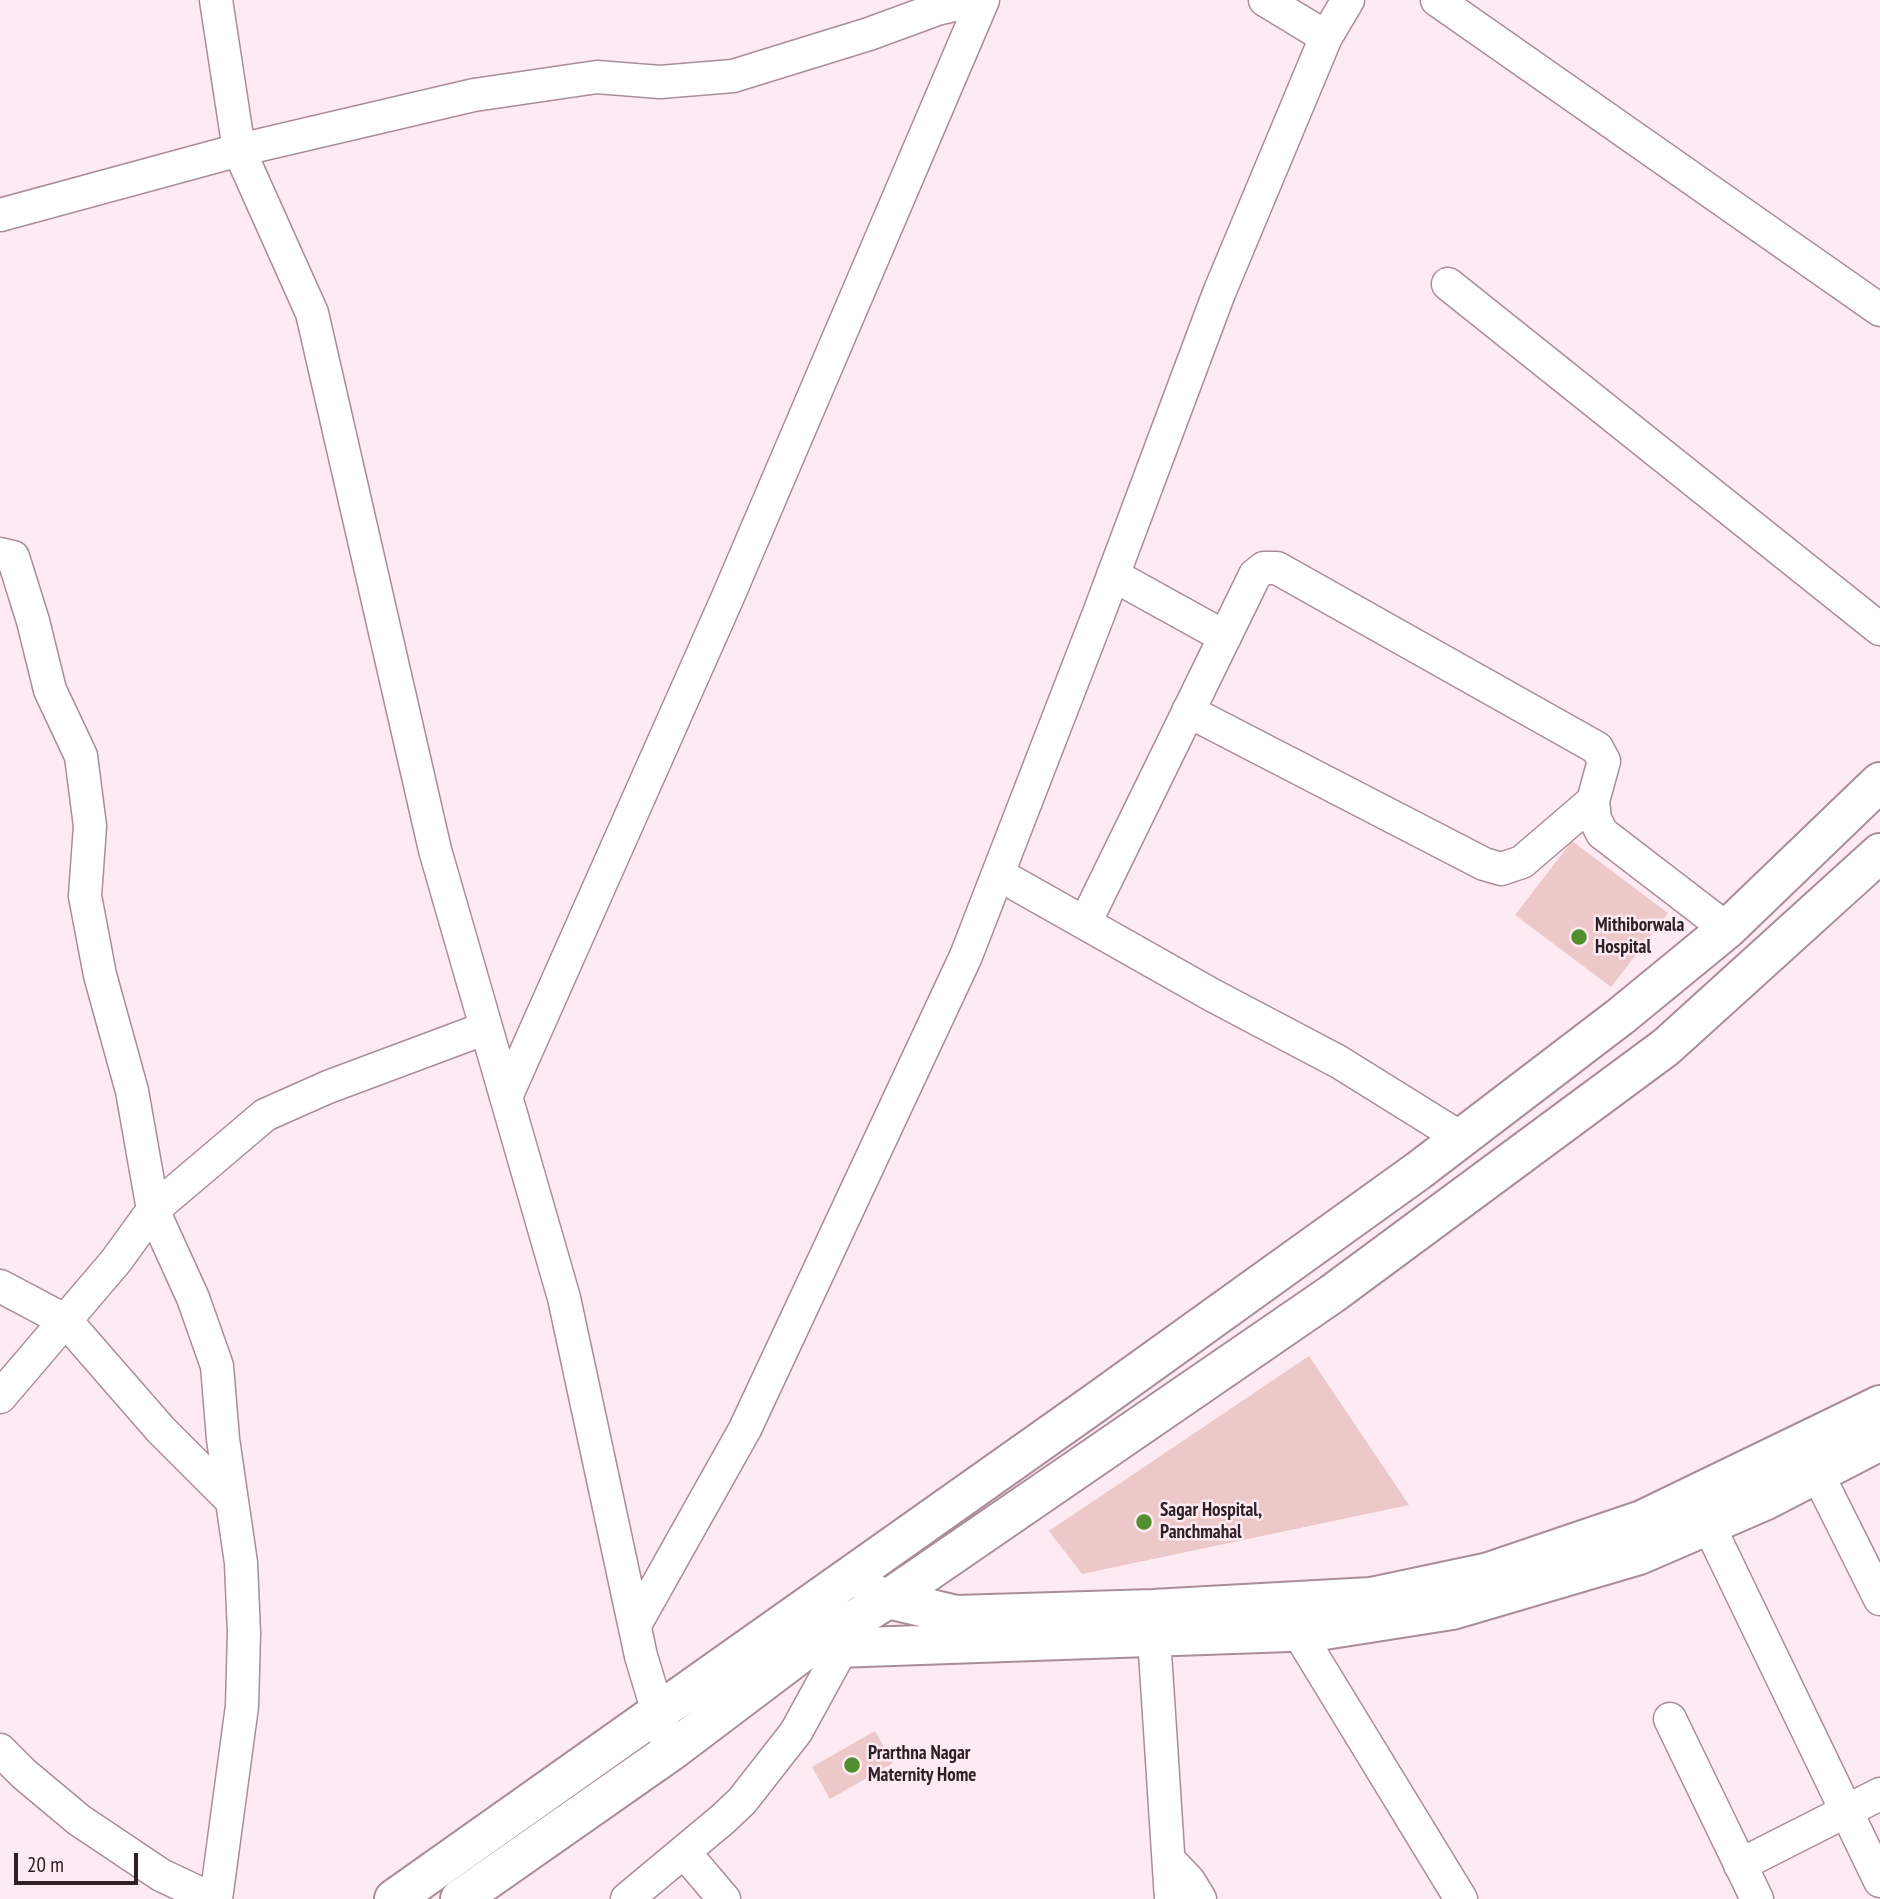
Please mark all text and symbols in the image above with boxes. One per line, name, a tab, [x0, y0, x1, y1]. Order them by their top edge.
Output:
place label: Mithiborwala Hospital	[1595, 915, 1684, 959]
marker: Mithiborwala Hospital	[1569, 927, 1589, 947]
place label: Sagar Hospital, Panchmahal	[1160, 1500, 1262, 1544]
marker: Sagar Hospital, Panchmahal	[1134, 1512, 1154, 1532]
place label: Prarthna Nagar Maternity Home	[868, 1743, 976, 1787]
marker: Prarthna Nagar Maternity Home	[842, 1755, 862, 1775]
scale bar	[18, 1840, 142, 1884]
text: 20 m	[27, 1851, 64, 1878]

